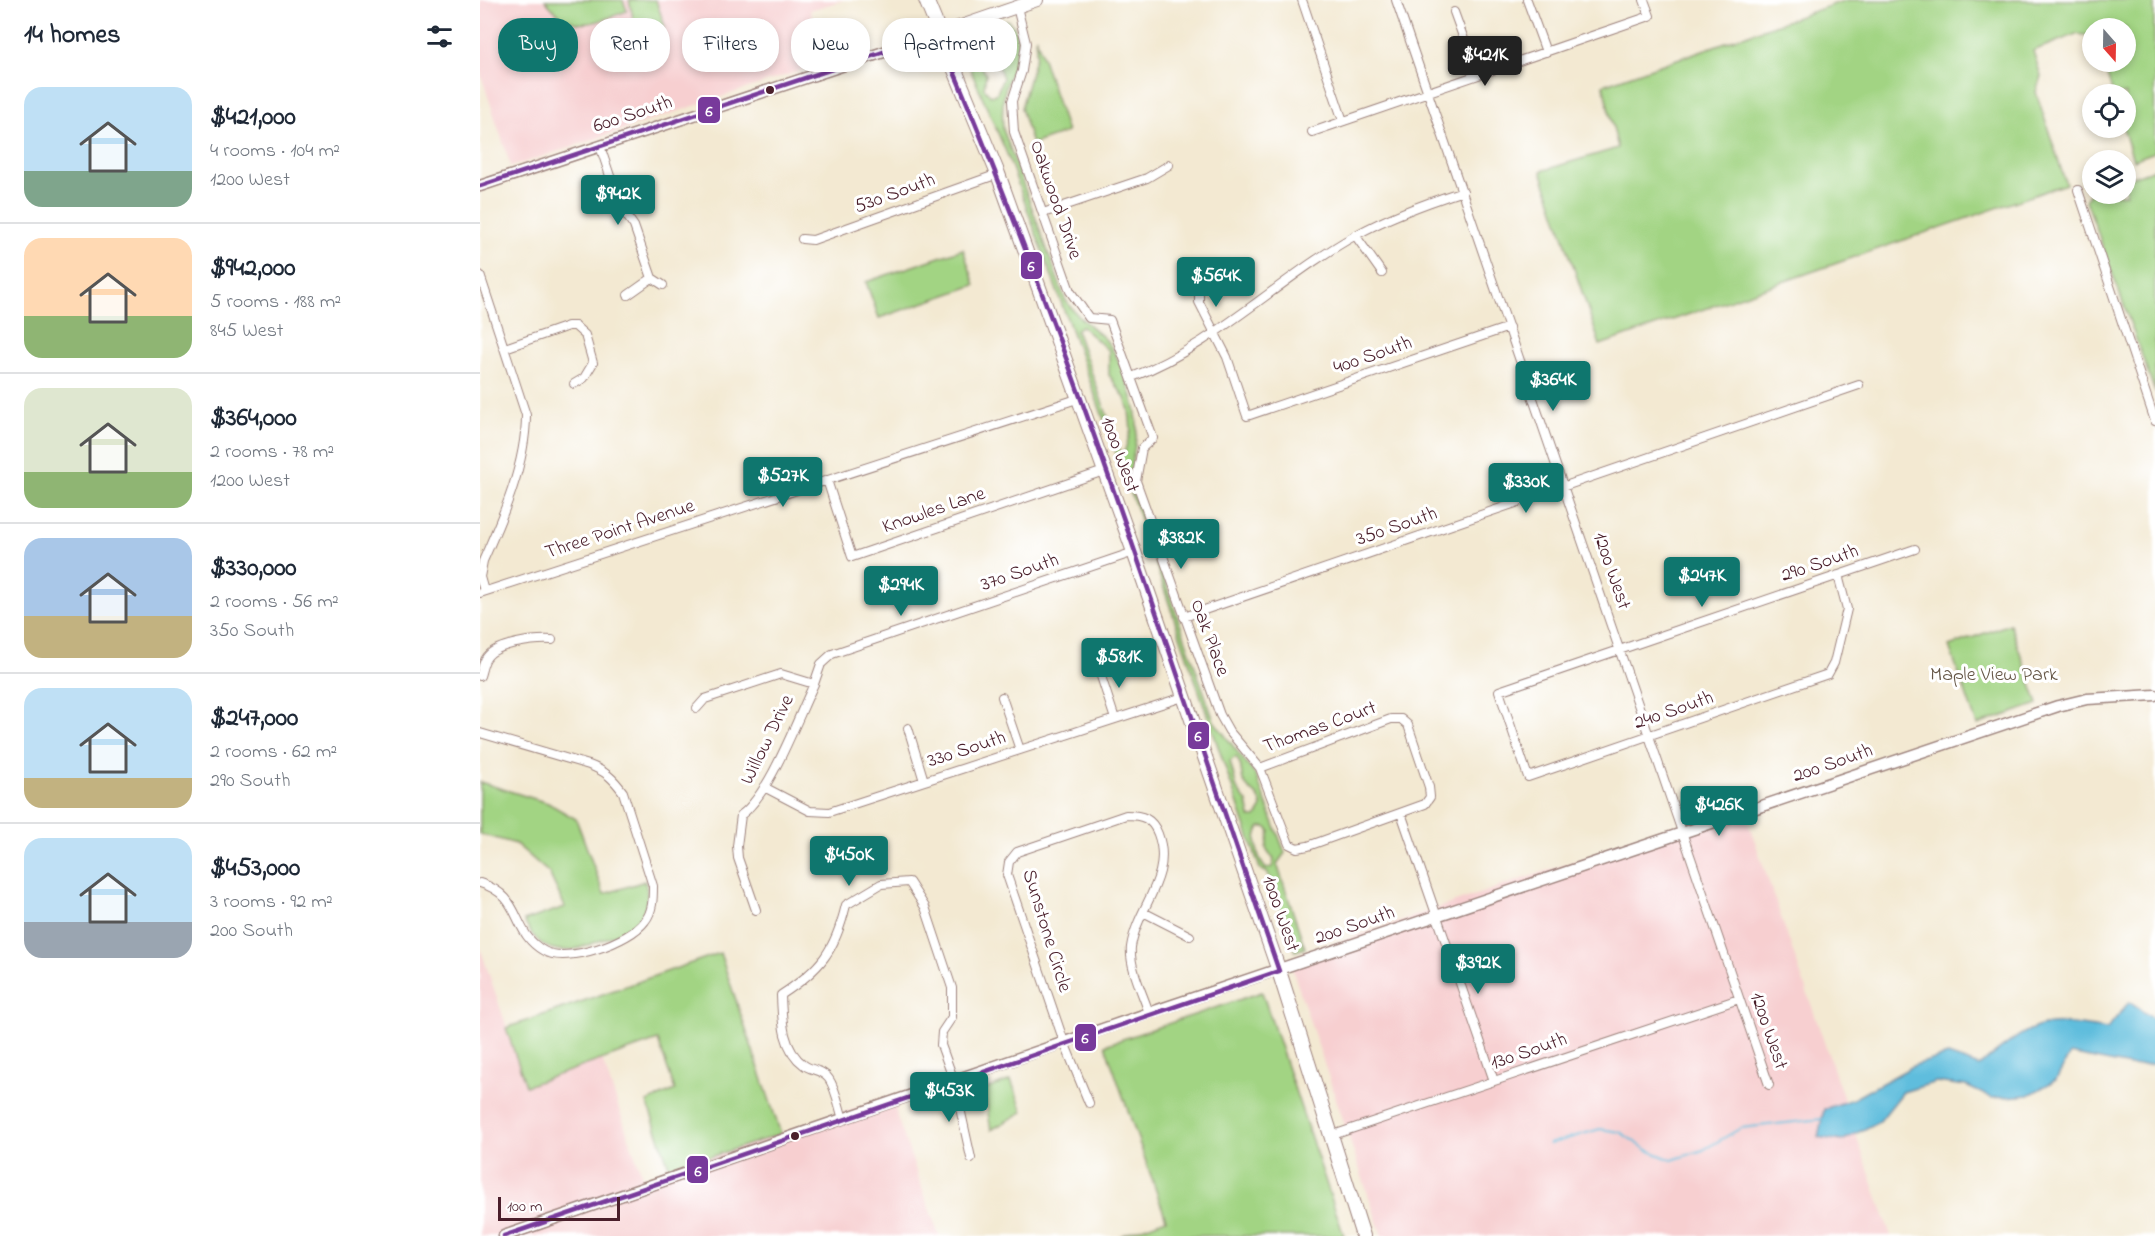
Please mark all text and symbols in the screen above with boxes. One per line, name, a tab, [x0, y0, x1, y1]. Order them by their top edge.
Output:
text: 14 homes	[24, 17, 120, 55]
chip: Buy	[498, 18, 578, 72]
chip: Rent	[590, 18, 670, 72]
chip: Filters	[682, 18, 779, 72]
chip: New	[791, 18, 870, 72]
chip: Apartment	[882, 18, 1017, 72]
north arrow	[2082, 18, 2136, 72]
map controls	[2082, 18, 2136, 204]
icon: filters	[423, 20, 456, 53]
pin: $421K	[1443, 36, 1527, 87]
text: $421K	[1462, 41, 1508, 70]
unlabelled marker	[764, 84, 776, 96]
button: locate	[2082, 84, 2136, 138]
street label: 600 South	[590, 89, 676, 141]
line badge: 6	[697, 96, 721, 124]
text: $421,000	[210, 99, 296, 137]
text: 6	[704, 100, 713, 124]
icon: home	[72, 111, 144, 183]
street label: Oakwood Drive	[1021, 136, 1089, 264]
text: 4 rooms · 104 m²	[210, 137, 340, 166]
button: layers	[2082, 150, 2136, 204]
text: 1200 West	[210, 166, 290, 195]
street label: 530 South	[850, 166, 940, 222]
pin: $942K	[576, 175, 660, 226]
text: $942K	[595, 180, 641, 209]
text: $942,000	[210, 250, 295, 288]
line badge: 6	[1020, 251, 1043, 280]
text: 6	[1026, 255, 1035, 279]
pin: $564K	[1174, 257, 1258, 308]
icon: home	[72, 262, 144, 334]
text: $564K	[1191, 262, 1241, 291]
text: 5 rooms · 188 m²	[210, 288, 341, 317]
text: 845 West	[210, 317, 284, 346]
street label: 400 South	[1330, 329, 1416, 383]
pin: $364K	[1511, 361, 1595, 412]
text: $364K	[1529, 366, 1577, 395]
text: $364,000	[210, 400, 297, 438]
icon: home	[72, 412, 144, 484]
street label: 1000 West	[1092, 413, 1146, 497]
text: 2 rooms · 78 m²	[210, 438, 334, 467]
pin: $527K	[741, 457, 825, 508]
text: $527K	[757, 462, 809, 491]
pin: $330K	[1484, 463, 1568, 514]
text: 1200 West	[210, 467, 290, 496]
text: $330K	[1503, 468, 1549, 497]
street label: Knowles Lane	[879, 480, 989, 542]
street label: Three Point Avenue	[541, 492, 699, 568]
street label: 350 South	[1352, 500, 1442, 554]
pin: $382K	[1139, 519, 1223, 570]
text: $382K	[1157, 524, 1205, 553]
street label: 1200 West	[1584, 528, 1638, 614]
street label: 290 South	[1777, 537, 1863, 591]
street label: 370 South	[977, 546, 1063, 600]
text: $330,000	[210, 550, 297, 588]
pin: $247K	[1660, 557, 1744, 608]
icon: home	[72, 562, 144, 634]
text: $247K	[1678, 562, 1726, 591]
pin: $294K	[859, 566, 943, 617]
text: $294K	[878, 571, 924, 600]
text: 2 rooms · 56 m²	[210, 588, 339, 617]
street label: Oak Place	[1182, 595, 1236, 681]
text: 350 South	[210, 617, 294, 646]
pin: $581K	[1077, 638, 1161, 689]
text: $581K	[1095, 643, 1143, 672]
park label: Maple View Park	[1930, 661, 2058, 690]
street label: 240 South	[1630, 684, 1718, 738]
street label: Willow Drive	[734, 690, 802, 790]
street label: Thomas Court	[1259, 694, 1381, 762]
text: $247,000	[210, 700, 298, 738]
icon: home	[72, 712, 144, 784]
line badge: 6	[1187, 721, 1210, 750]
street label: 330 South	[924, 724, 1010, 776]
text: 6	[1193, 725, 1202, 749]
street label: 200 South	[1789, 737, 1877, 791]
text: 2 rooms · 62 m²	[210, 738, 337, 767]
text: 290 South	[210, 767, 290, 796]
pin: $426K	[1677, 786, 1761, 837]
text: $426K	[1695, 791, 1743, 820]
pin: $450K	[807, 836, 891, 887]
text: $450K	[824, 841, 874, 870]
text: $453,000	[210, 850, 300, 888]
icon: home	[72, 862, 144, 934]
street label: Sunstone Circle	[1014, 866, 1078, 996]
street label: 1000 West	[1253, 872, 1307, 956]
text: 3 rooms · 92 m²	[210, 888, 333, 917]
street label: 200 South	[1311, 899, 1399, 953]
text: 200 South	[210, 917, 293, 946]
pin: $392K	[1436, 944, 1520, 995]
text: $392K	[1455, 949, 1501, 978]
street label: 1200 West	[1741, 988, 1795, 1074]
line badge: 6	[1074, 1023, 1097, 1052]
street label: 130 South	[1487, 1025, 1571, 1079]
text: 6	[1080, 1027, 1089, 1051]
pin: $453K	[907, 1072, 991, 1123]
text: $453K	[924, 1077, 974, 1106]
unlabelled marker	[789, 1130, 801, 1142]
line badge: 6	[686, 1155, 709, 1184]
text: 6	[693, 1160, 702, 1184]
scale bar	[498, 1194, 620, 1222]
text: 100 m	[507, 1195, 542, 1219]

